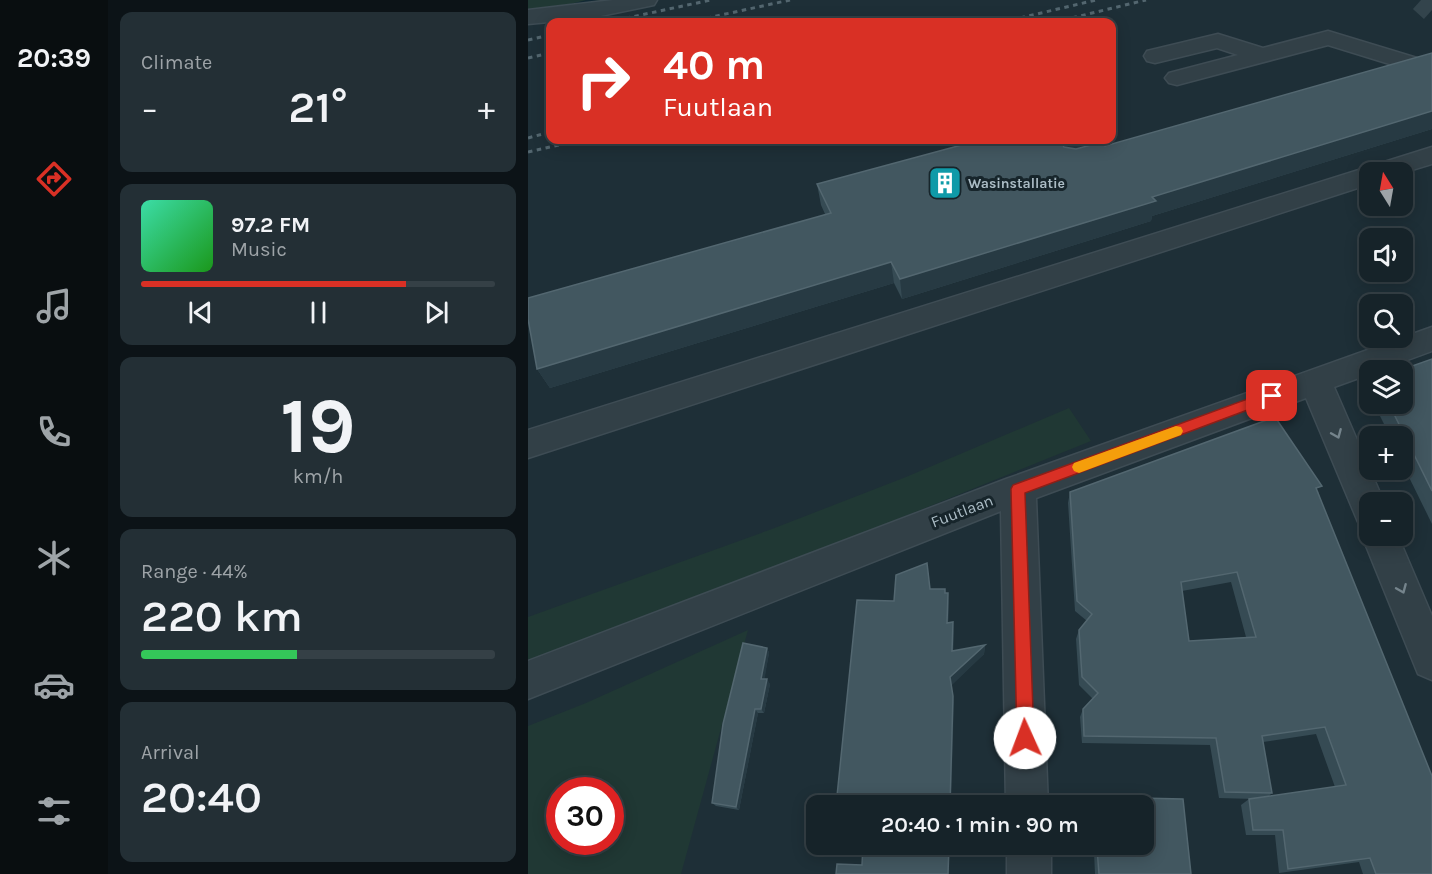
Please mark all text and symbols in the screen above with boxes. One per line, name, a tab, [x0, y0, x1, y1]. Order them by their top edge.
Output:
text: 40 m	[663, 40, 765, 90]
text: 20:39	[17, 42, 91, 74]
icon: right	[564, 42, 642, 120]
text: Climate	[141, 51, 212, 74]
text: 21°	[288, 81, 348, 133]
text: −	[141, 89, 158, 127]
text: +	[478, 89, 495, 127]
text: Fuutlaan	[663, 91, 773, 123]
icon: directions	[33, 158, 75, 200]
north arrow	[1359, 162, 1413, 216]
map controls	[1359, 162, 1413, 546]
building icon: Wasinstallatie	[927, 165, 963, 201]
place label: Wasinstallatie	[968, 175, 1065, 192]
text: 97.2 FM	[231, 212, 310, 238]
button: sound	[1359, 228, 1413, 282]
text: Music	[231, 238, 287, 261]
icon: music	[33, 285, 75, 327]
button: search	[1359, 294, 1413, 348]
icon: previous	[184, 296, 217, 329]
icon: pause	[302, 296, 335, 329]
icon: next	[420, 296, 453, 329]
button: layers	[1359, 360, 1413, 414]
pin	[1246, 370, 1297, 421]
icon: arrive	[1255, 379, 1288, 412]
text: 19	[280, 380, 356, 472]
icon: phone	[33, 411, 75, 453]
button: +	[1359, 426, 1413, 480]
one-way arrow	[1330, 428, 1342, 439]
text: km/h	[293, 465, 343, 488]
street label: Fuutlaan	[928, 490, 996, 532]
button: −	[1359, 492, 1413, 546]
icon: climate	[33, 537, 75, 579]
text: Range · 44%	[141, 560, 248, 583]
one-way arrow	[1395, 583, 1407, 594]
text: 220 km	[141, 590, 303, 642]
icon: car	[33, 664, 75, 706]
position arrow	[993, 706, 1057, 770]
text: Arrival	[141, 741, 200, 764]
text: 20:40	[141, 771, 262, 823]
speed limit sign: 30	[546, 777, 624, 855]
icon: filters	[33, 790, 75, 832]
text: 20:40 · 1 min · 90 m	[881, 812, 1079, 838]

